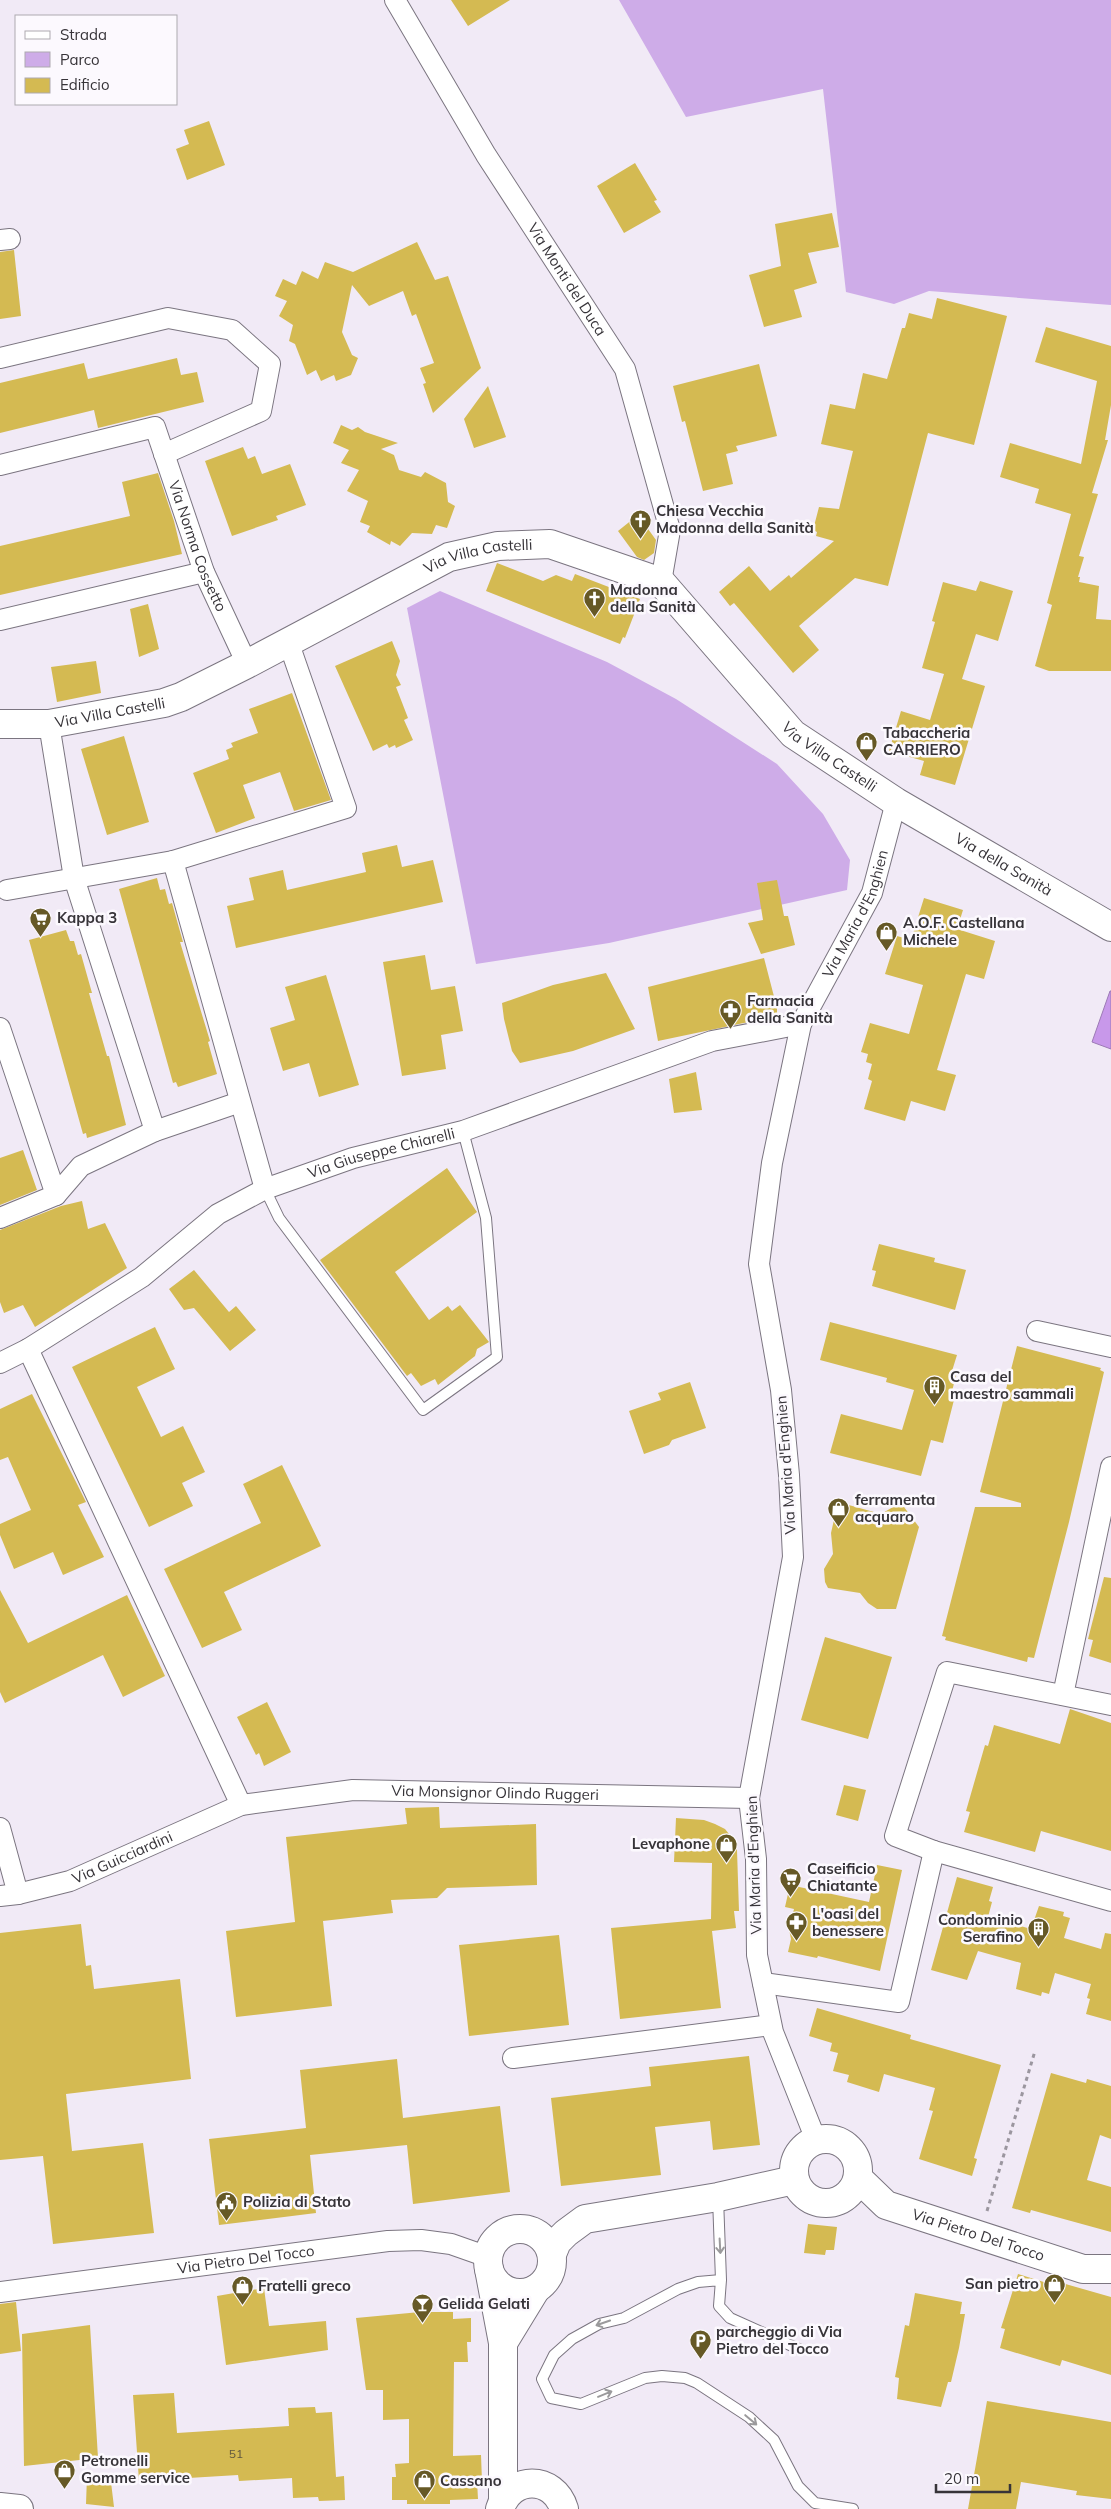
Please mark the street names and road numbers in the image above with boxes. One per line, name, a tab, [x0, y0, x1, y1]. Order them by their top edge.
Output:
street label: Via Monti del Duca	[524, 219, 611, 339]
street label: Via Norma Cossetto	[165, 478, 231, 614]
street label: Via Villa Castelli	[420, 535, 533, 578]
street label: Via Villa Castelli	[53, 693, 167, 732]
street label: Via Villa Castelli	[778, 718, 881, 796]
street label: Via della Sanità	[952, 828, 1056, 900]
street label: Via Maria d'Enghien	[818, 848, 892, 981]
street label: Via Giuseppe Chiarelli	[305, 1123, 457, 1182]
street label: Via Maria d'Enghien	[771, 1395, 800, 1535]
street label: Via Monsignor Olindo Ruggeri	[391, 1781, 599, 1804]
street label: Via Maria d'Enghien	[742, 1795, 765, 1935]
street label: Via Guicciardini	[69, 1827, 175, 1888]
street label: Via Pietro Del Tocco	[910, 2204, 1047, 2265]
street label: Via Pietro Del Tocco	[176, 2241, 316, 2278]

